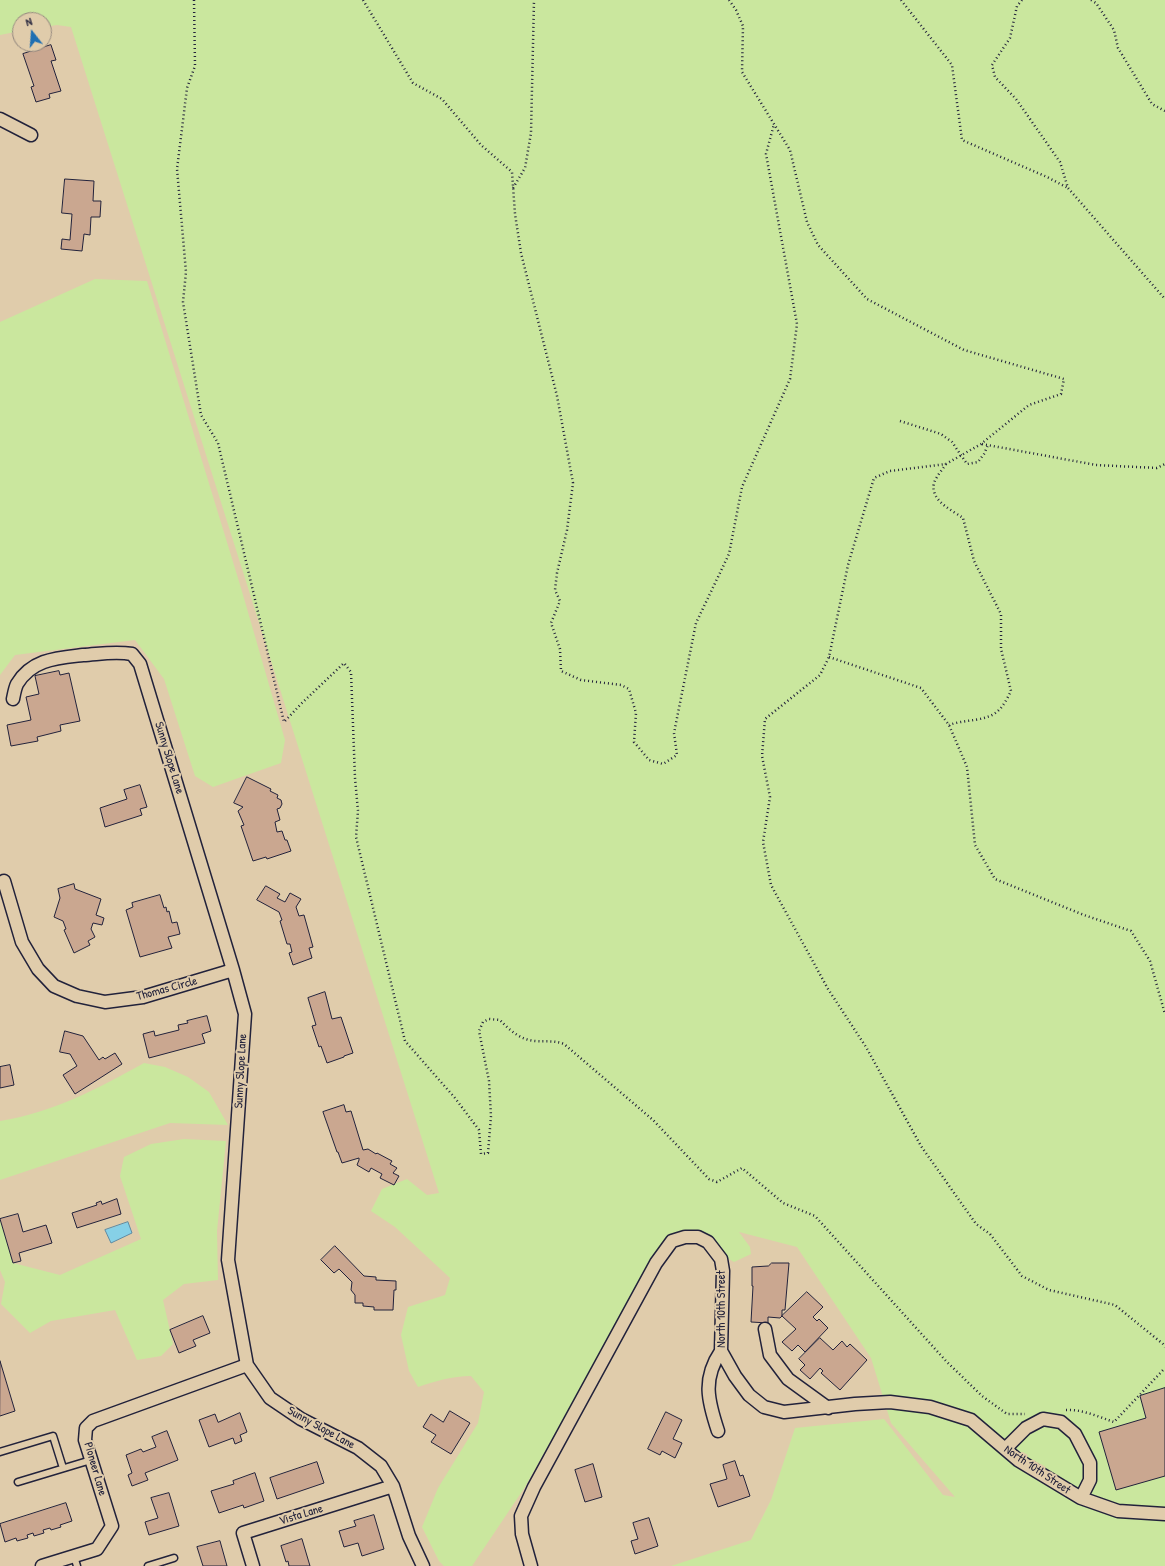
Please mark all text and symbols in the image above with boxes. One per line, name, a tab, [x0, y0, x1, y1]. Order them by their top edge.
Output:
north arrow	[12, 12, 52, 52]
text: N	[24, 14, 34, 29]
street label: Sunny Slope Lane	[151, 720, 187, 796]
street label: Thomas Circle	[135, 974, 199, 1004]
street label: Sunny Slope Lane	[232, 1033, 250, 1109]
street label: North 10th Street	[715, 1270, 729, 1348]
street label: Sunny Slope Lane	[285, 1404, 357, 1452]
street label: Pioneer Lane	[80, 1441, 110, 1497]
street label: North 10th Street	[1001, 1442, 1073, 1498]
street label: Vista Lane	[277, 1502, 325, 1528]

